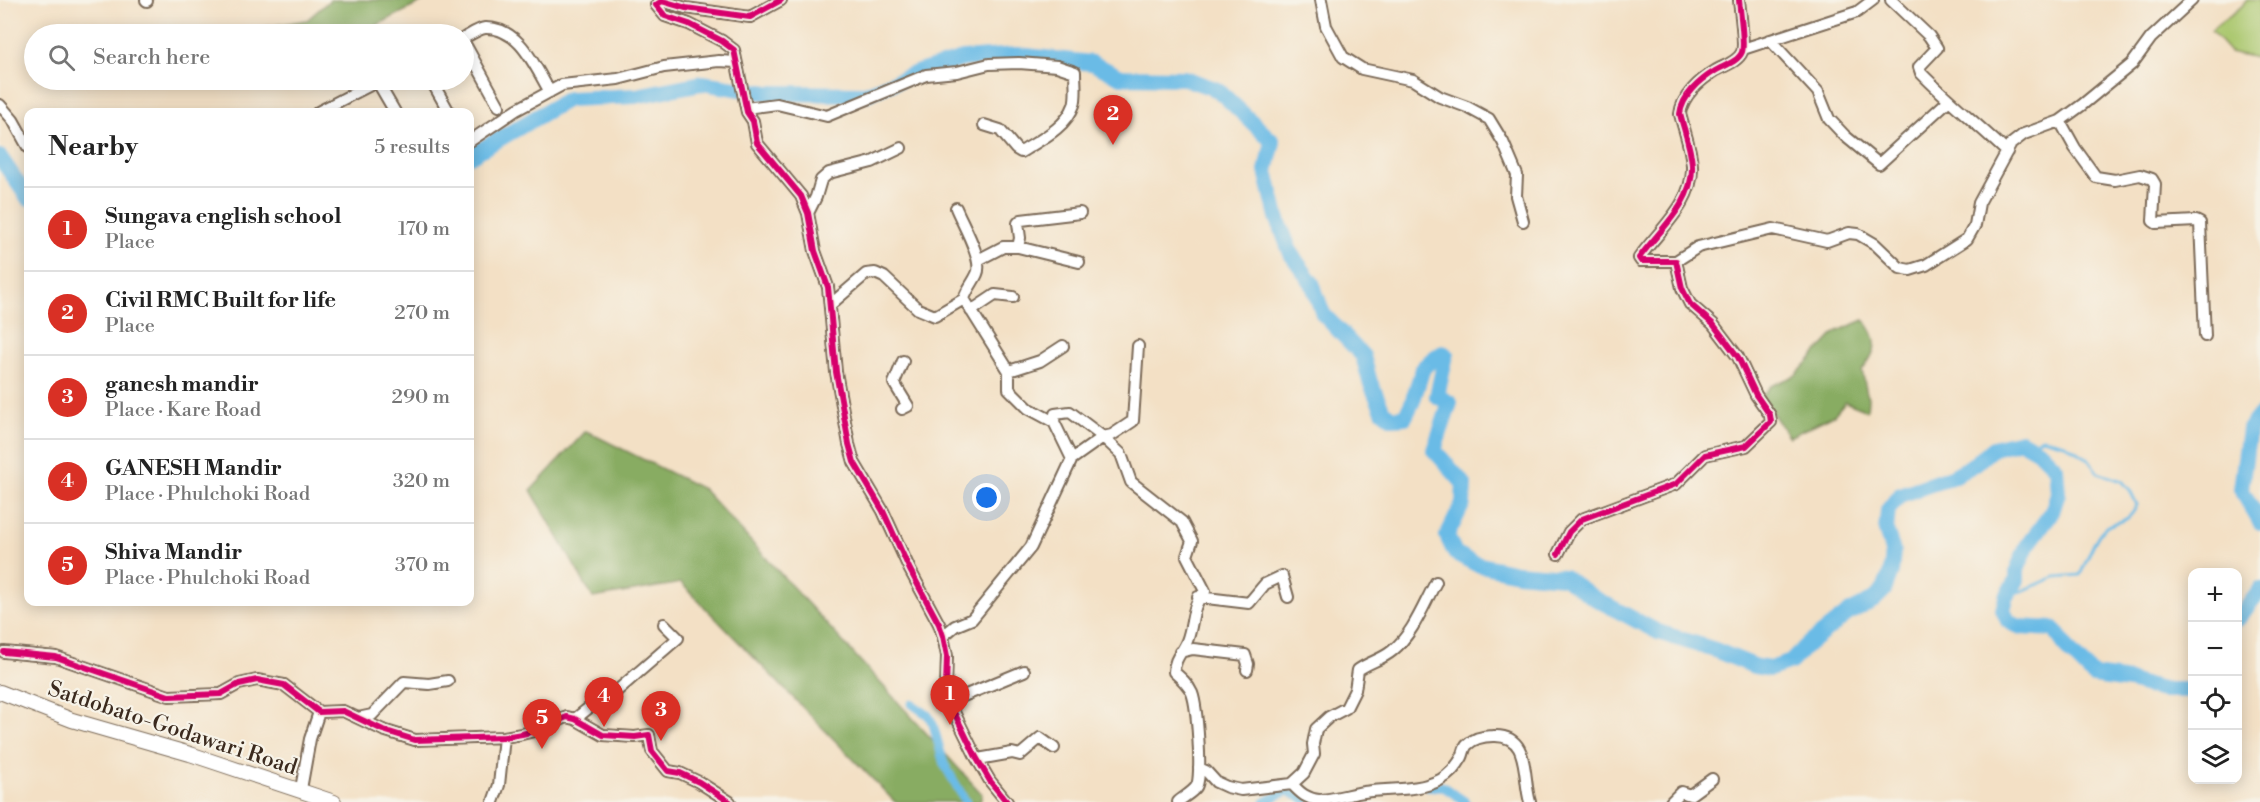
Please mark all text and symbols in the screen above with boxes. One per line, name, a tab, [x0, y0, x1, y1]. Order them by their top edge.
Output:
search box	[24, 24, 474, 90]
icon: search	[45, 41, 78, 74]
text: Search here	[93, 44, 210, 71]
pin: 2	[1094, 96, 1132, 145]
text: Nearby	[48, 131, 138, 163]
text: 5 results	[374, 135, 450, 160]
text: Sungava english school	[105, 203, 341, 230]
text: 1	[63, 217, 72, 242]
text: 170 m	[398, 217, 450, 242]
text: Place	[105, 230, 155, 255]
text: Civil RMC Built for life	[105, 287, 336, 314]
text: 2	[61, 301, 74, 326]
text: 270 m	[394, 301, 450, 326]
text: Place	[105, 314, 155, 339]
text: ganesh mandir	[105, 371, 259, 398]
text: 3	[61, 385, 74, 410]
text: 290 m	[392, 385, 450, 410]
text: Place · Kare Road	[105, 398, 261, 423]
text: GANESH Mandir	[105, 455, 282, 482]
text: 4	[61, 469, 74, 494]
text: 320 m	[393, 469, 450, 494]
text: Place · Phulchoki Road	[105, 482, 310, 507]
your location	[972, 483, 1001, 512]
text: Shiva Mandir	[105, 539, 242, 566]
text: 5	[61, 553, 74, 578]
text: 370 m	[395, 553, 450, 578]
text: Place · Phulchoki Road	[105, 566, 310, 591]
map controls	[2188, 568, 2242, 784]
button: +	[2188, 568, 2242, 622]
button: −	[2188, 622, 2242, 676]
street label: Satdobato-Godawari Road	[45, 675, 301, 782]
pin: 1	[930, 676, 970, 725]
button: locate	[2188, 676, 2242, 730]
pin: 4	[584, 678, 624, 727]
pin: 3	[642, 692, 680, 741]
pin: 5	[522, 700, 562, 749]
button: layers	[2188, 730, 2242, 784]

